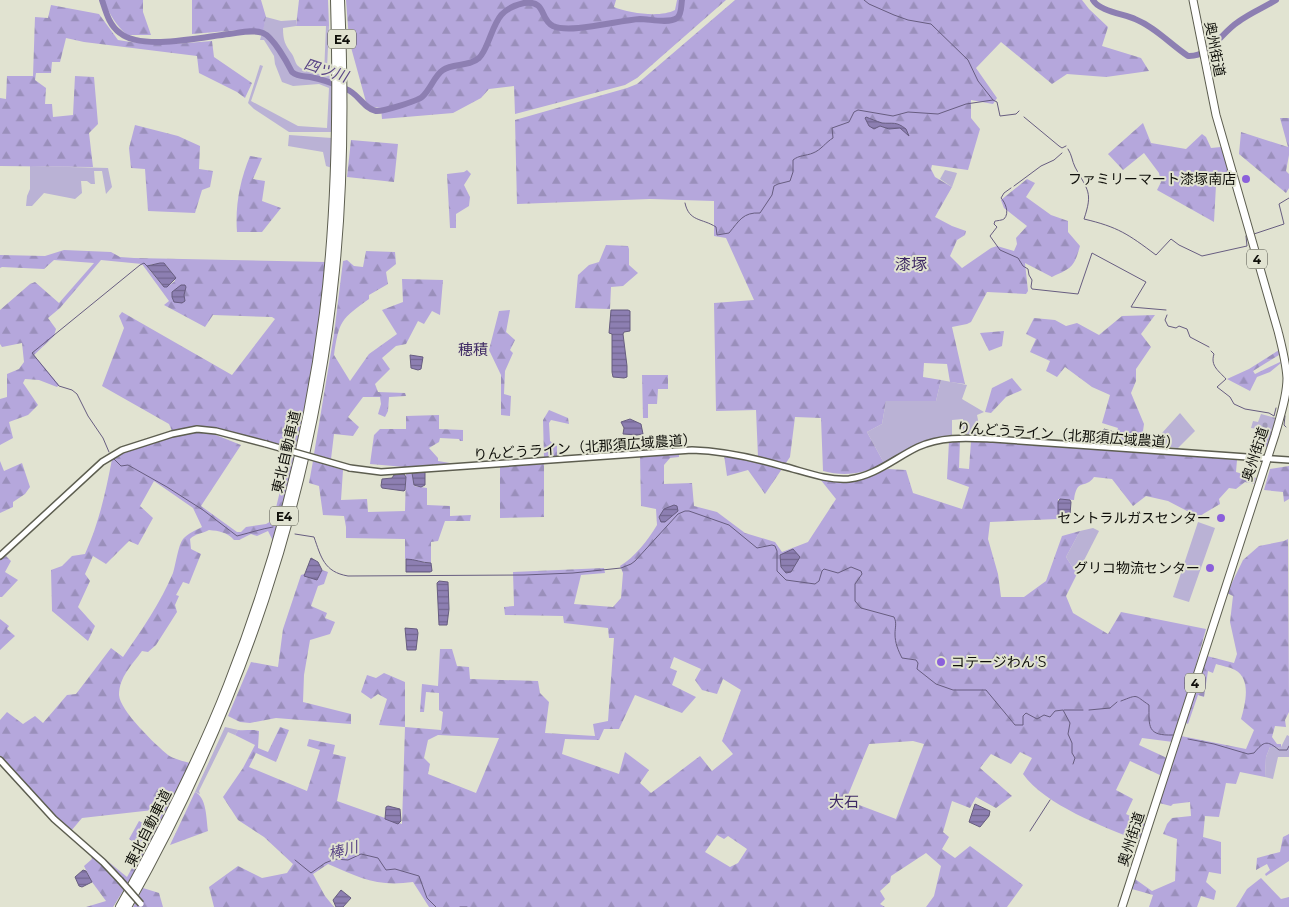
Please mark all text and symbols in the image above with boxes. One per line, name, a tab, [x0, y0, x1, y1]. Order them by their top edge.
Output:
street label: 奥州街道	[1201, 20, 1229, 78]
road number: E4	[328, 30, 356, 48]
water label: 四ツ川	[302, 54, 352, 87]
place label: ファミリーマート漆塚南店	[1068, 170, 1236, 188]
marker: ファミリーマート漆塚南店	[1240, 173, 1252, 185]
road number: 4	[1247, 250, 1267, 268]
district label: 漆塚	[895, 255, 927, 274]
district label: 穂積	[458, 340, 488, 359]
street label: 東北自動車道	[268, 409, 304, 495]
street label: りんどうライン（北那須広域農道）	[956, 418, 1180, 452]
street label: 奥州街道	[1238, 425, 1272, 483]
street label: りんどうライン（北那須広域農道）	[473, 430, 697, 464]
road number: E4	[270, 506, 298, 526]
place label: セントラルガスセンター	[1057, 509, 1211, 527]
marker: セントラルガスセンター	[1215, 512, 1227, 524]
place label: グリコ物流センター	[1074, 559, 1200, 577]
marker: グリコ物流センター	[1204, 562, 1216, 574]
place label: コテージわん’S	[951, 653, 1046, 671]
marker: コテージわん’S	[935, 656, 947, 668]
road number: 4	[1185, 674, 1205, 692]
street label: 東北自動車道	[121, 786, 175, 870]
district label: 大石	[829, 792, 859, 811]
street label: 奥州街道	[1114, 810, 1148, 868]
water label: 棒川	[326, 837, 362, 863]

